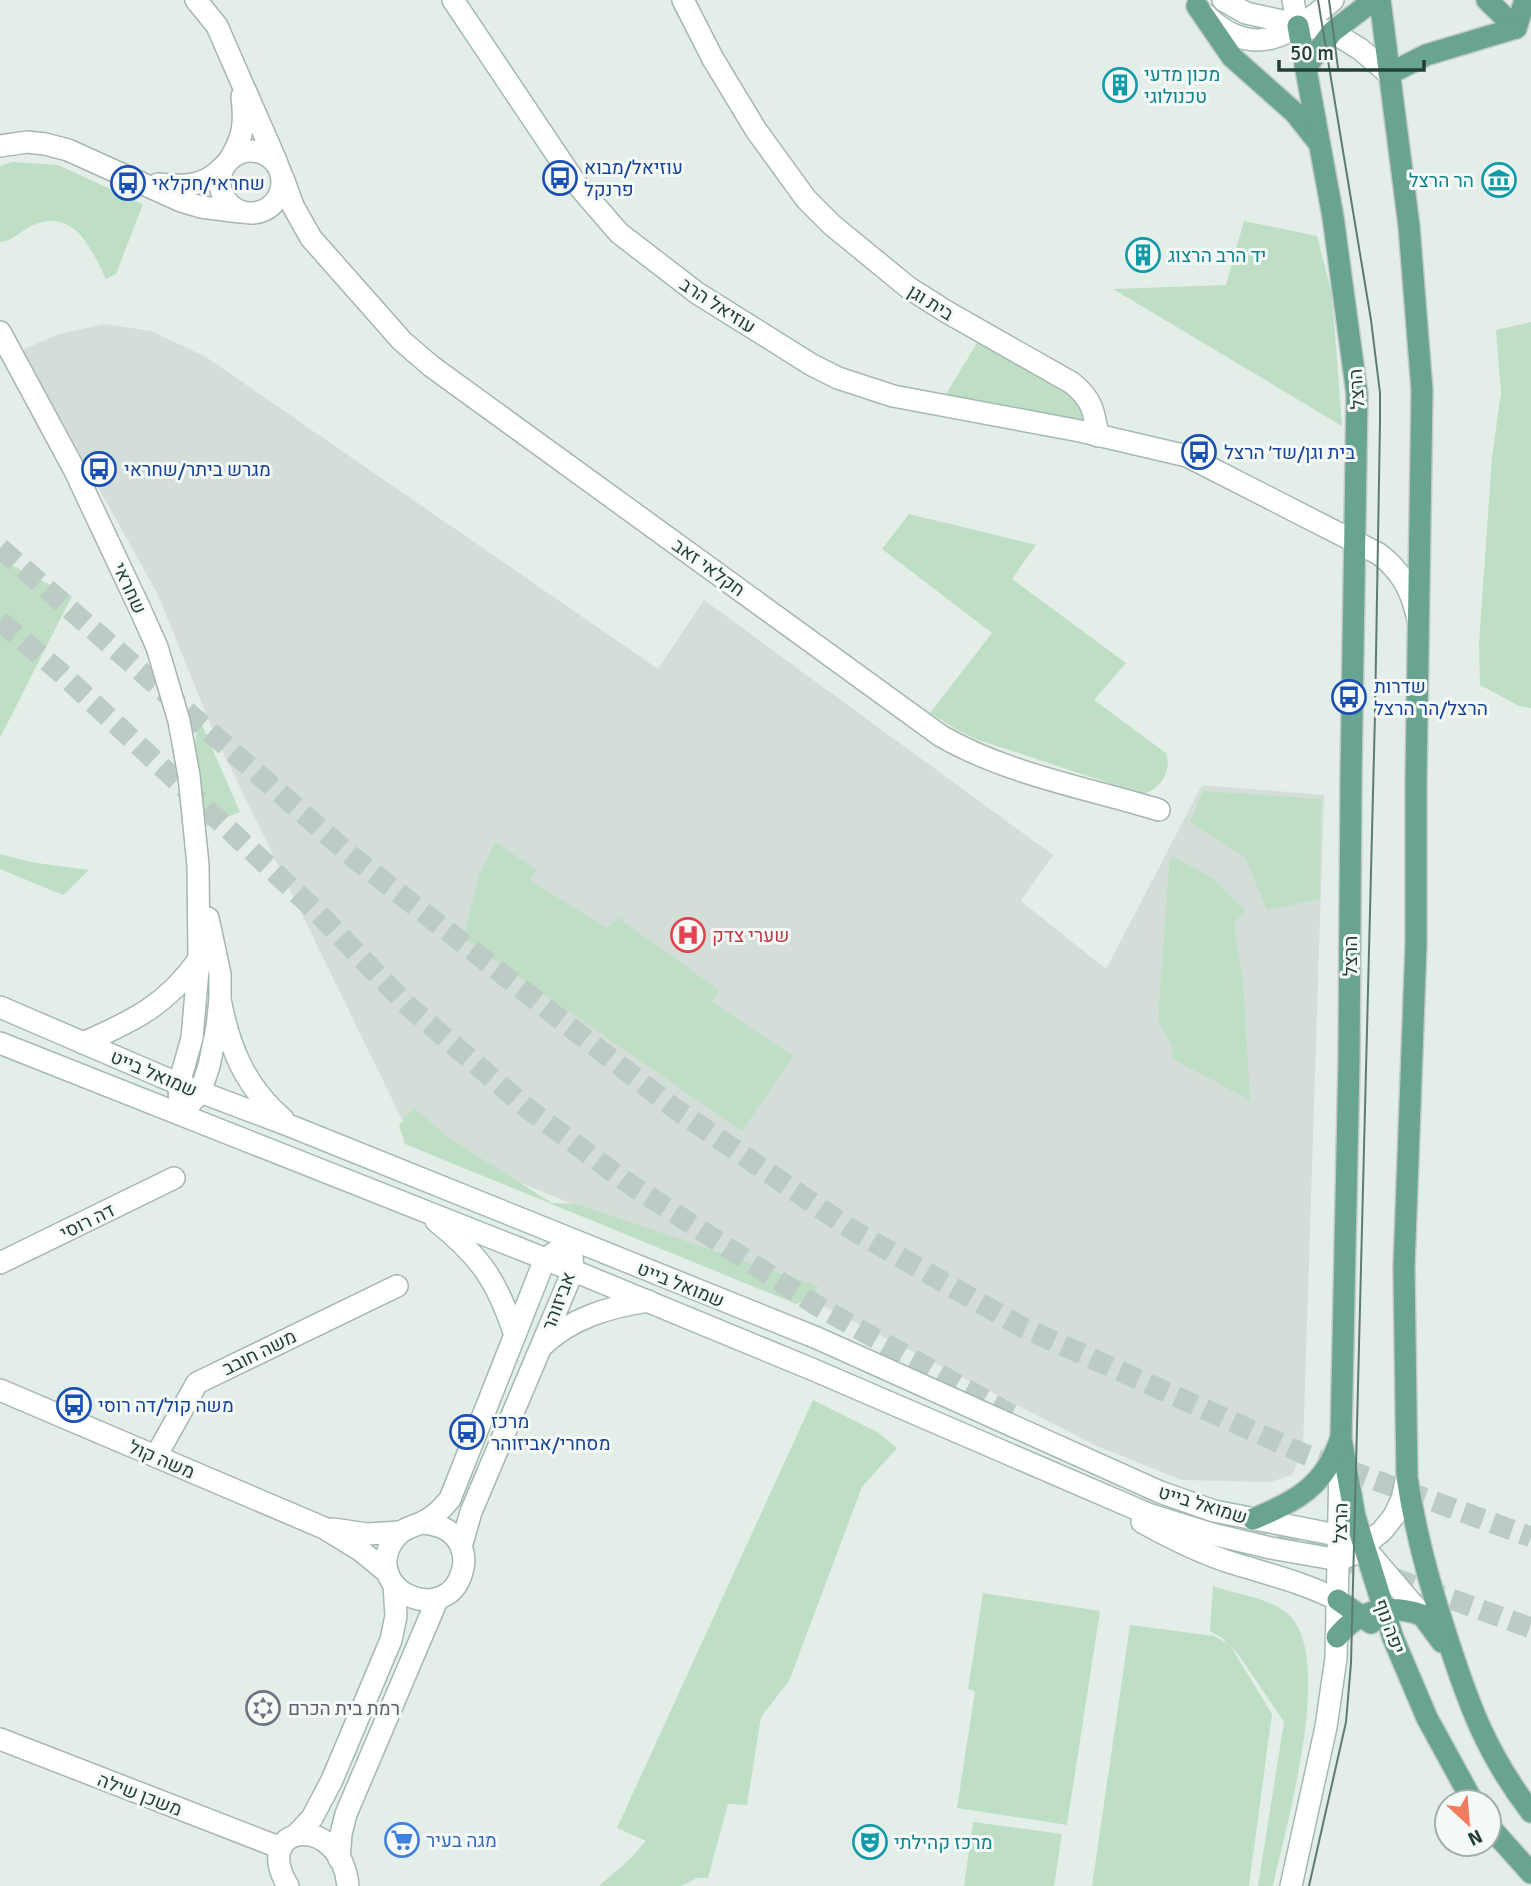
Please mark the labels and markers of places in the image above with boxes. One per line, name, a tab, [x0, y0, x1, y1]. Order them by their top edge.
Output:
place label: מכון מדעי טכנולוגי	[1144, 63, 1220, 109]
building icon: מכון מדעי טכנולוגי	[1101, 66, 1139, 104]
place label: עוזיאל/מבוא פרנקל	[584, 156, 683, 202]
bus stop icon: עוזיאל/מבוא פרנקל	[541, 159, 579, 197]
museum icon: הר הרצל	[1480, 161, 1518, 199]
bus stop icon: שחראי/חקלאי	[109, 164, 147, 202]
place label: הר הרצל	[1409, 169, 1474, 193]
place label: שחראי/חקלאי	[152, 172, 265, 196]
building icon: יד הרב הרצוג	[1124, 236, 1162, 274]
place label: יד הרב הרצוג	[1168, 244, 1266, 268]
bus stop icon: בית וגן/שד׳ הרצל	[1180, 433, 1218, 471]
place label: בית וגן/שד׳ הרצל	[1224, 441, 1355, 465]
bus stop icon: מגרש ביתר/שחראי	[80, 450, 118, 488]
place label: מגרש ביתר/שחראי	[124, 458, 271, 482]
place label: שדרות הרצל/הר הרצל	[1374, 675, 1488, 721]
bus stop icon: שדרות הרצל/הר הרצל	[1330, 678, 1368, 716]
hospital icon: שערי צדק	[669, 916, 707, 954]
place label: שערי צדק	[712, 924, 789, 948]
bus stop icon: משה קול/דה רוסי	[55, 1386, 93, 1424]
place label: משה קול/דה רוסי	[98, 1394, 234, 1418]
place label: מרכז מסחרי/אביזוהר	[491, 1410, 611, 1456]
bus stop icon: מרכז מסחרי/אביזוהר	[448, 1413, 486, 1451]
synagogue icon: רמת בית הכרם	[244, 1689, 282, 1727]
place label: רמת בית הכרם	[288, 1697, 400, 1721]
supermarket icon: מגה בעיר	[383, 1821, 421, 1859]
theatre icon: מרכז קהילתי	[851, 1823, 889, 1861]
place label: מגה בעיר	[426, 1829, 497, 1853]
place label: מרכז קהילתי	[894, 1831, 993, 1855]

